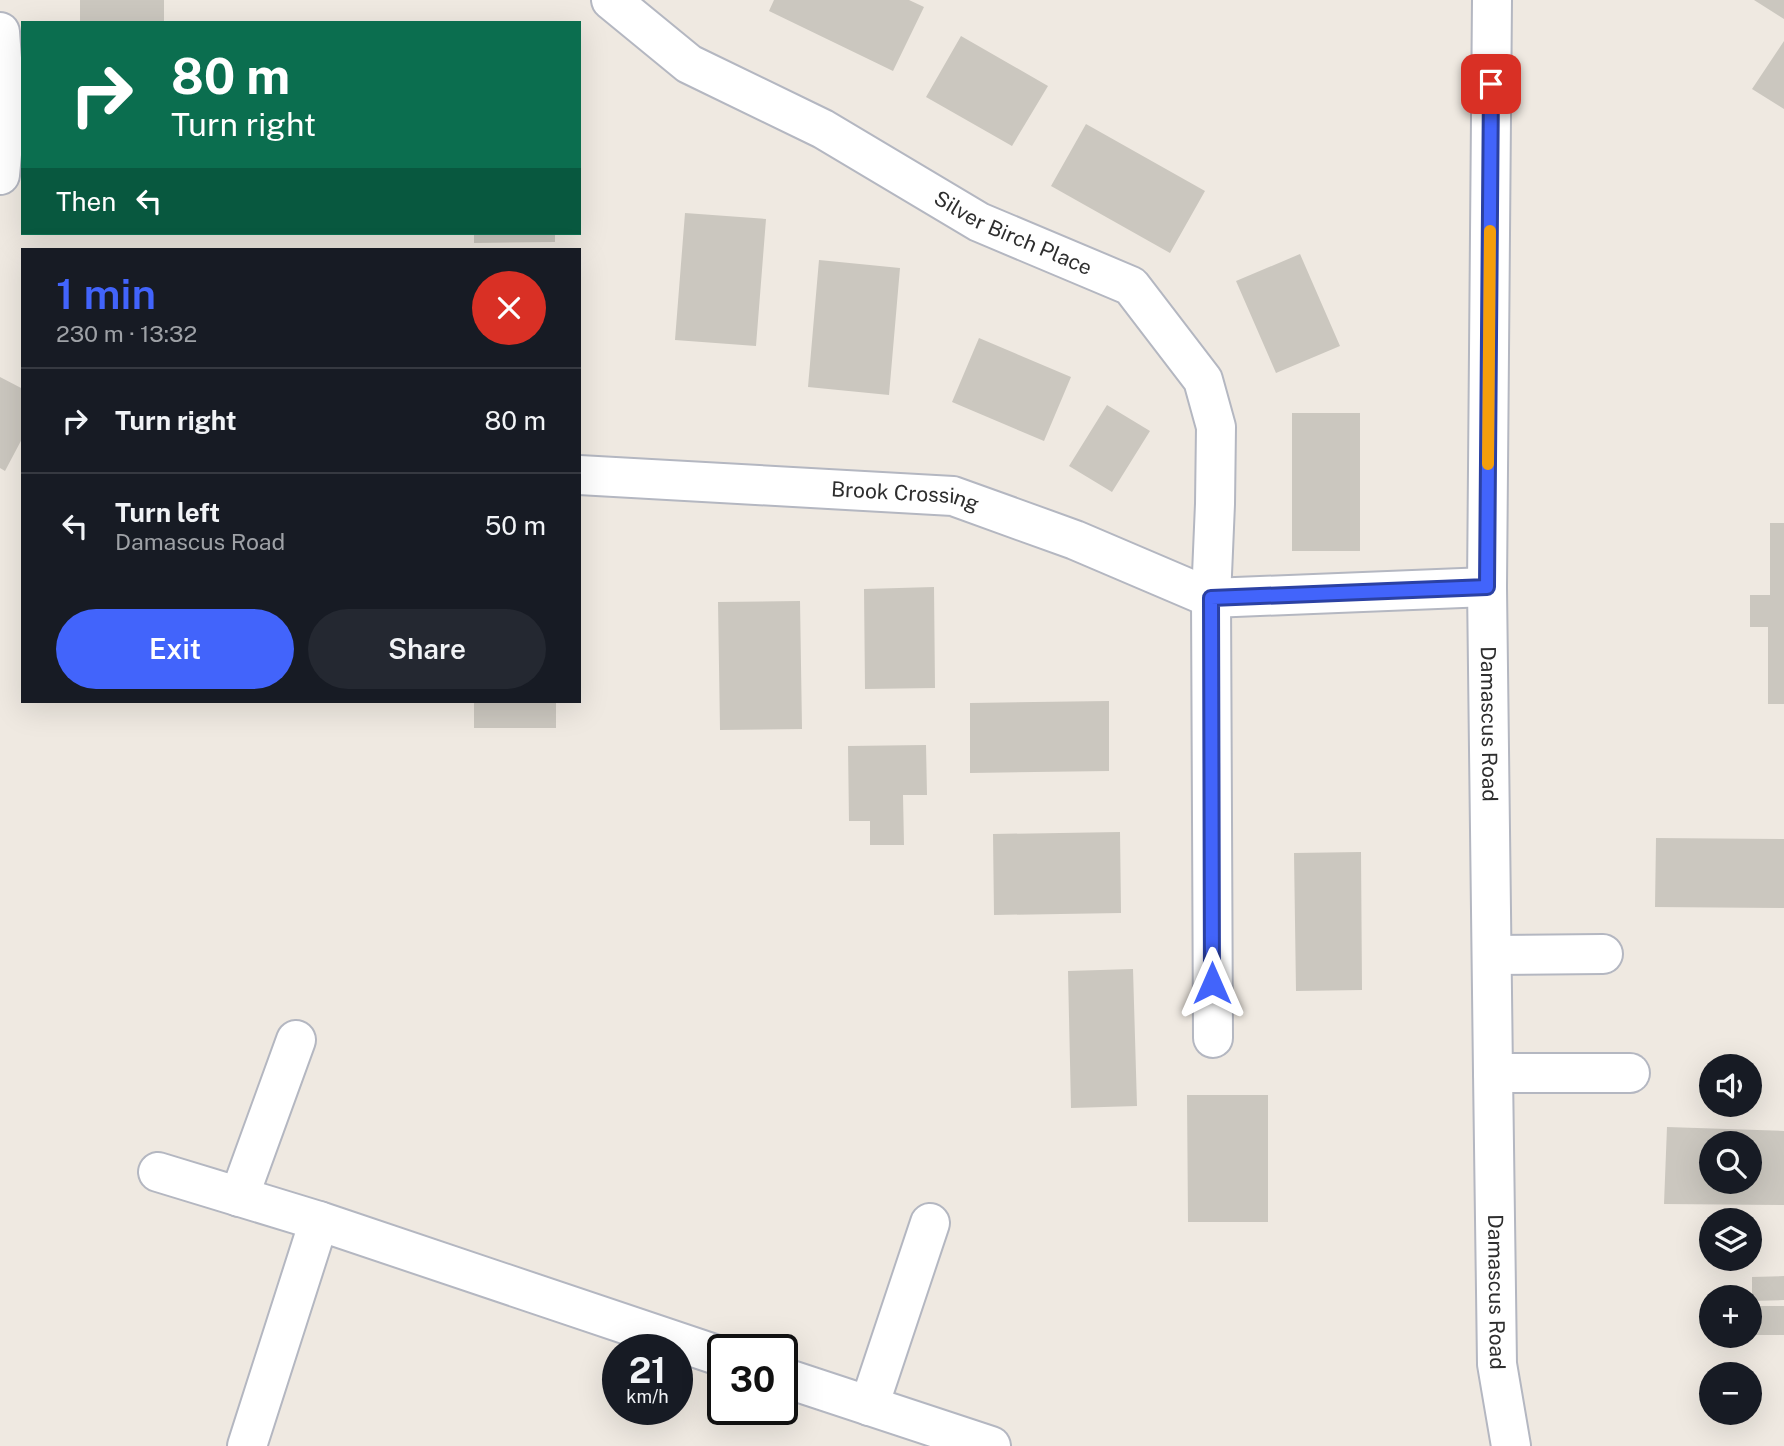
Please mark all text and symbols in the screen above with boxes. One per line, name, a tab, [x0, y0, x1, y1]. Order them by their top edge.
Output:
text: 80 m	[171, 47, 290, 105]
icon: right	[56, 49, 147, 140]
pin	[1461, 54, 1521, 114]
icon: arrive	[1472, 65, 1510, 103]
text: Turn right	[171, 106, 316, 143]
icon: left	[130, 182, 168, 220]
street label: Silver Birch Place	[930, 185, 1096, 280]
text: Then	[56, 186, 116, 217]
text: 1 min	[56, 269, 156, 318]
button: close	[472, 271, 546, 345]
text: 230 m · 13:32	[56, 320, 197, 347]
icon: right	[56, 402, 94, 440]
text: Turn right	[115, 405, 237, 436]
text: 80 m	[485, 405, 546, 436]
street label: Brook Crossing	[830, 476, 983, 516]
text: Turn left	[115, 497, 220, 528]
icon: left	[56, 507, 94, 545]
text: 50 m	[485, 510, 546, 541]
text: Damascus Road	[115, 528, 285, 555]
button: Exit	[56, 609, 294, 689]
button: Share	[308, 609, 546, 689]
street label: Damascus Road	[1476, 646, 1503, 802]
position arrow	[1175, 946, 1249, 1020]
map controls	[1699, 1054, 1762, 1425]
button: sound	[1699, 1054, 1762, 1117]
button: search	[1699, 1131, 1762, 1194]
button: layers	[1699, 1208, 1762, 1271]
street label: Damascus Road	[1483, 1214, 1510, 1370]
button: +	[1699, 1285, 1762, 1348]
speed limit sign: 30	[707, 1334, 798, 1425]
text: 21	[629, 1350, 666, 1391]
button: −	[1699, 1362, 1762, 1425]
text: km/h	[626, 1386, 669, 1407]

